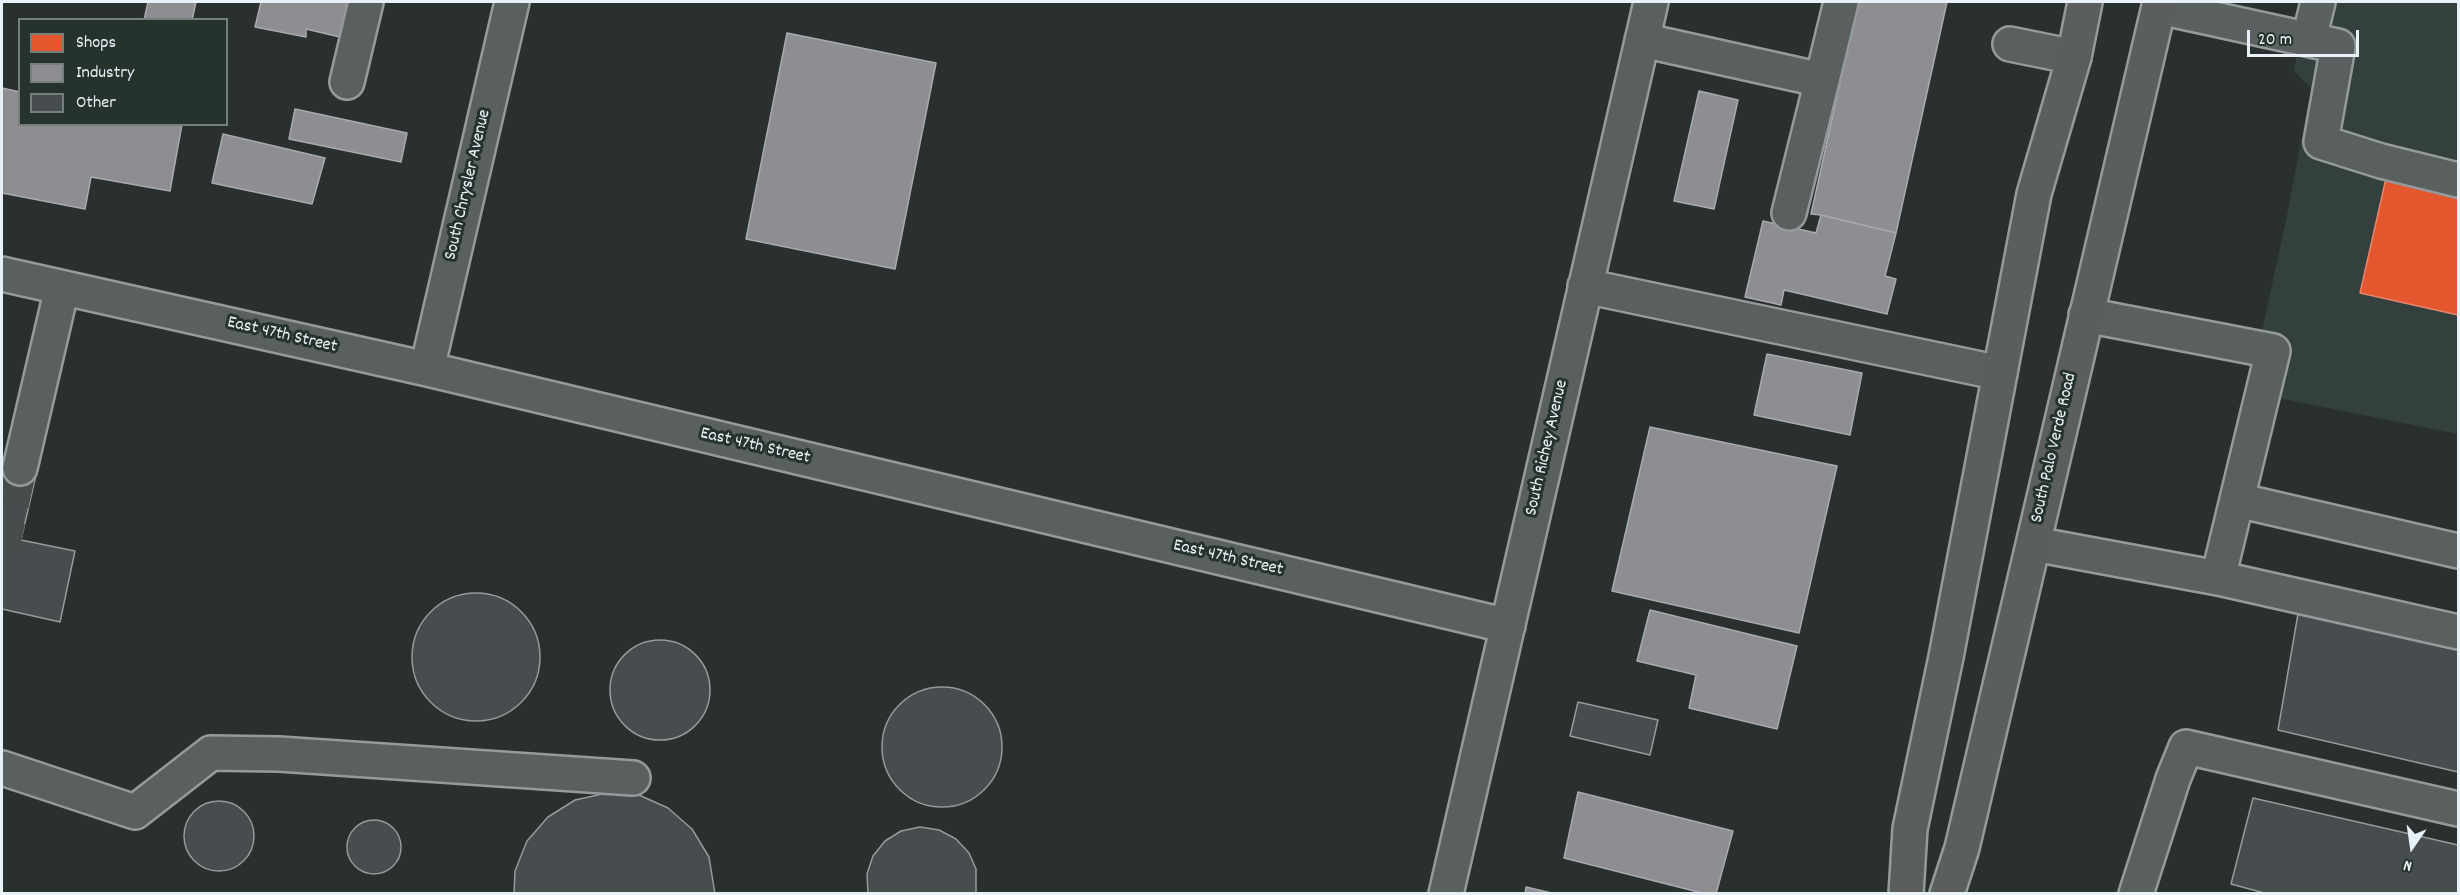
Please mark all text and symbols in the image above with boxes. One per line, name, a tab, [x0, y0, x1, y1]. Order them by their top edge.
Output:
legend	[18, 18, 228, 126]
scale bar	[2250, 18, 2362, 56]
text: 20 m	[2258, 28, 2292, 53]
text: Shops	[76, 31, 116, 56]
text: Industry	[76, 61, 134, 86]
text: Other	[76, 91, 116, 116]
street label: South Chrysler Avenue	[441, 108, 497, 262]
street label: East 47th Street	[225, 313, 339, 359]
street label: South Palo Verde Road	[2027, 371, 2083, 525]
street label: South Richey Avenue	[1522, 378, 1574, 518]
street label: East 47th Street	[698, 424, 812, 470]
street label: East 47th Street	[1171, 536, 1285, 582]
north arrow	[2382, 817, 2442, 877]
text: N	[2401, 853, 2414, 877]

